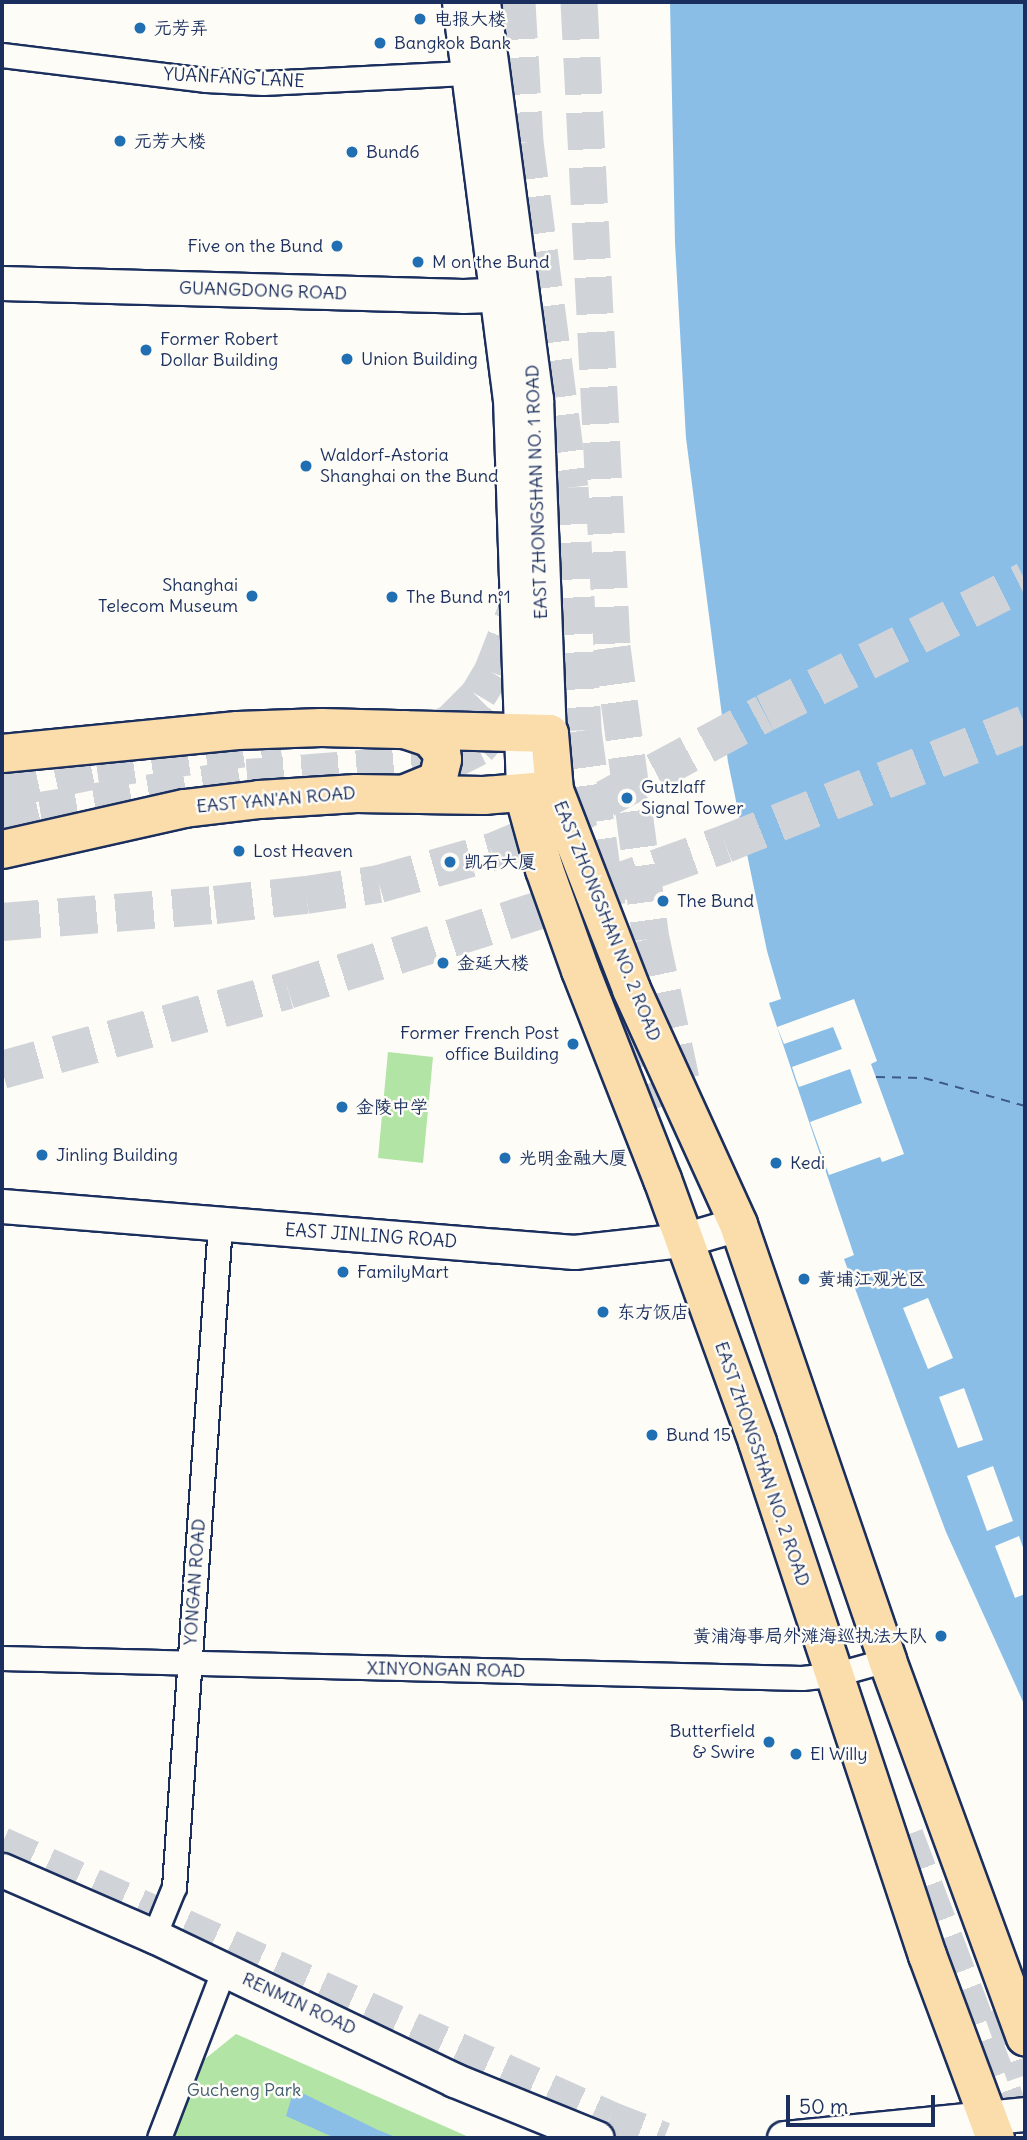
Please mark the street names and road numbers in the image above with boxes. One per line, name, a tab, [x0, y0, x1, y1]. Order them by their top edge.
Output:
street label: YUANFANG LANE	[163, 64, 305, 92]
street label: GUANGDONG ROAD	[179, 277, 347, 305]
street label: EAST ZHONGSHAN NO. 1 ROAD	[522, 364, 552, 620]
street label: EAST YAN'AN ROAD	[195, 782, 357, 818]
street label: EAST ZHONGSHAN NO. 2 ROAD	[549, 798, 665, 1044]
street label: EAST JINLING ROAD	[284, 1219, 458, 1253]
street label: EAST ZHONGSHAN NO. 2 ROAD	[710, 1339, 814, 1589]
street label: YONGAN ROAD	[180, 1518, 210, 1646]
street label: XINYONGAN ROAD	[367, 1658, 525, 1682]
street label: RENMIN ROAD	[239, 1968, 359, 2040]

